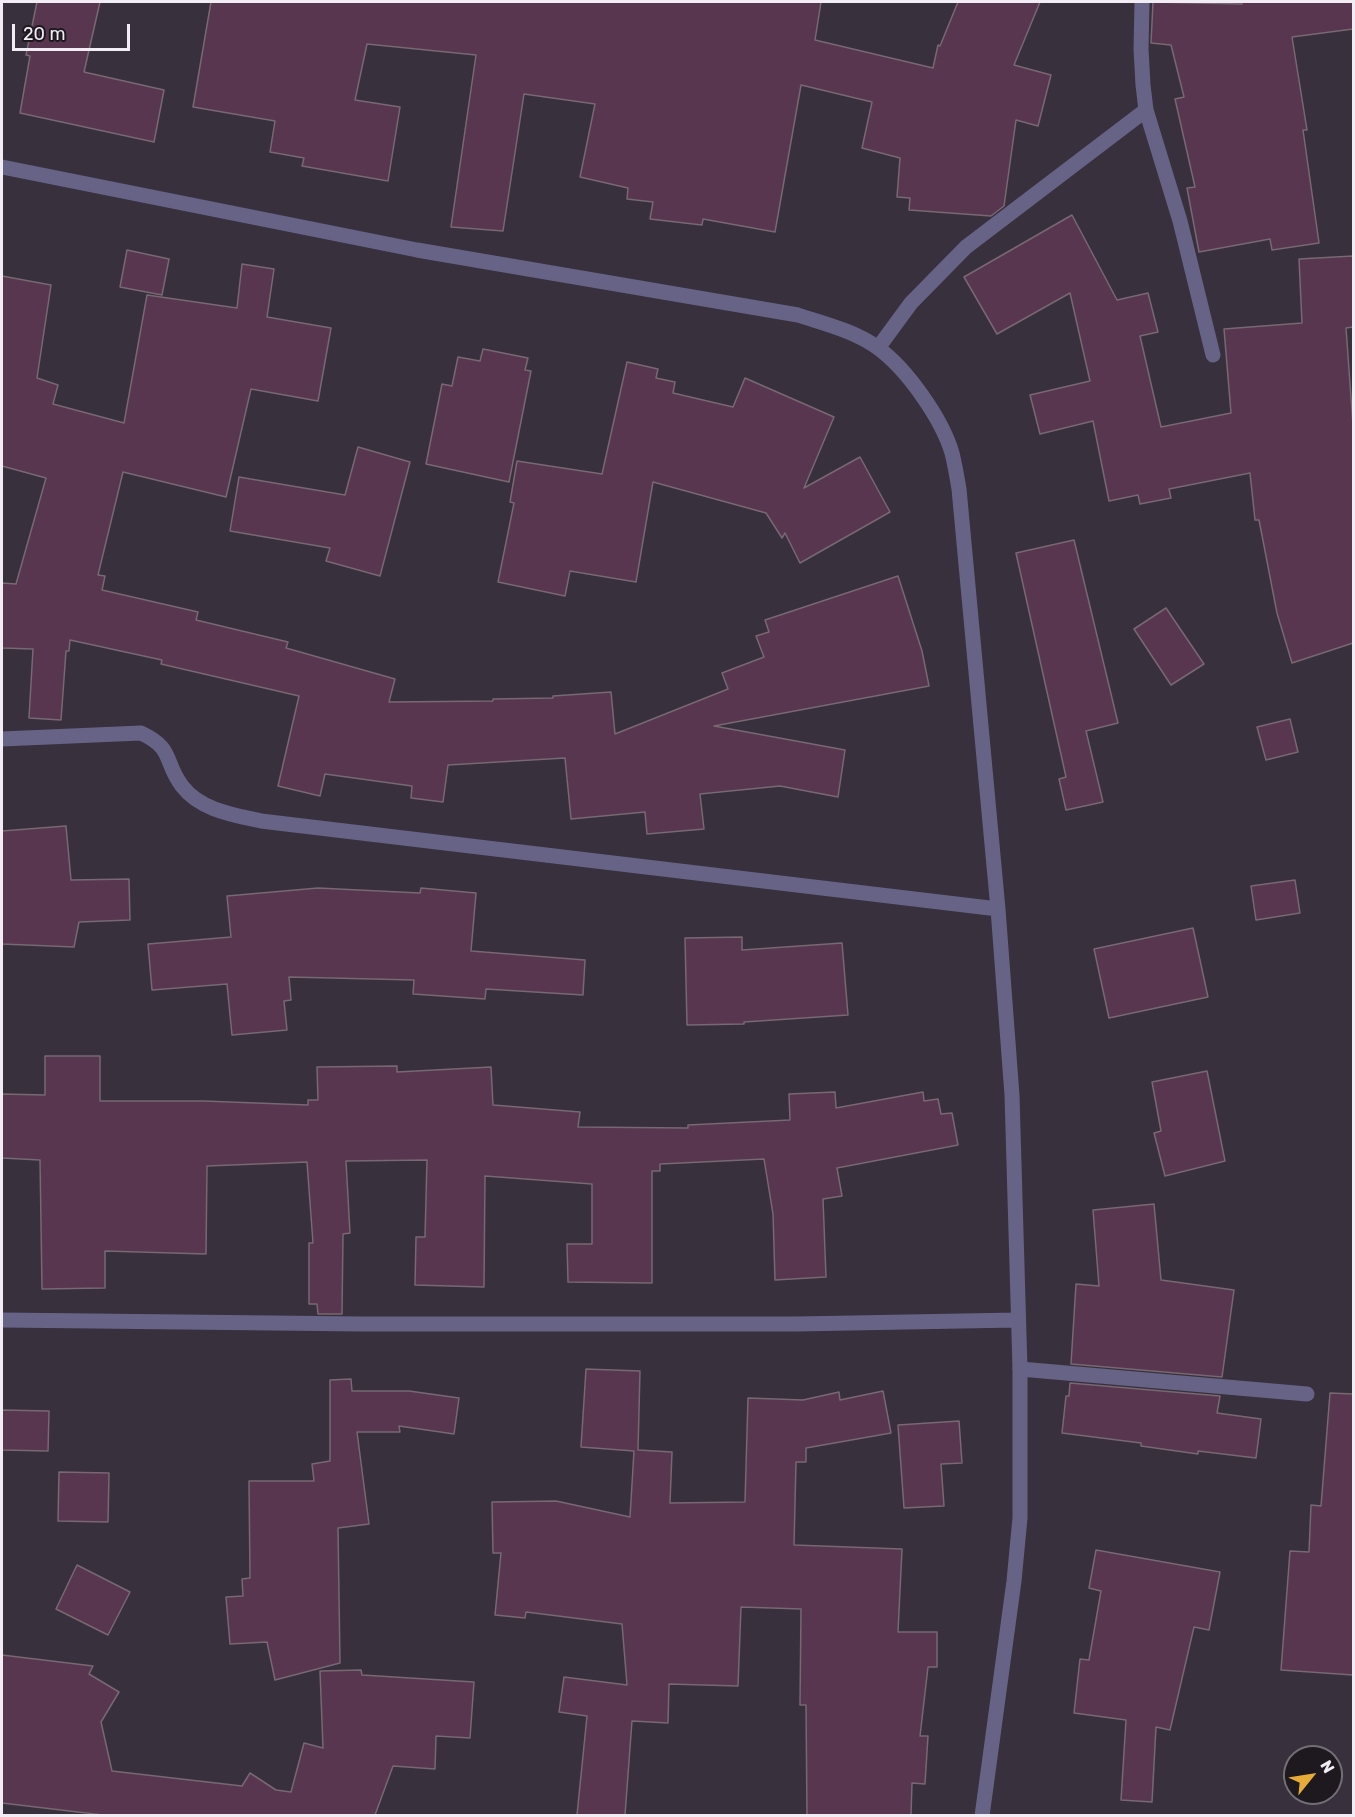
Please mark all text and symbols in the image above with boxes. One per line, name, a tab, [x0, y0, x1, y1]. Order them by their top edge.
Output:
scale bar	[15, 12, 134, 50]
text: 20 m	[23, 23, 65, 45]
north arrow	[1283, 1745, 1343, 1805]
text: N	[1316, 1757, 1338, 1776]

